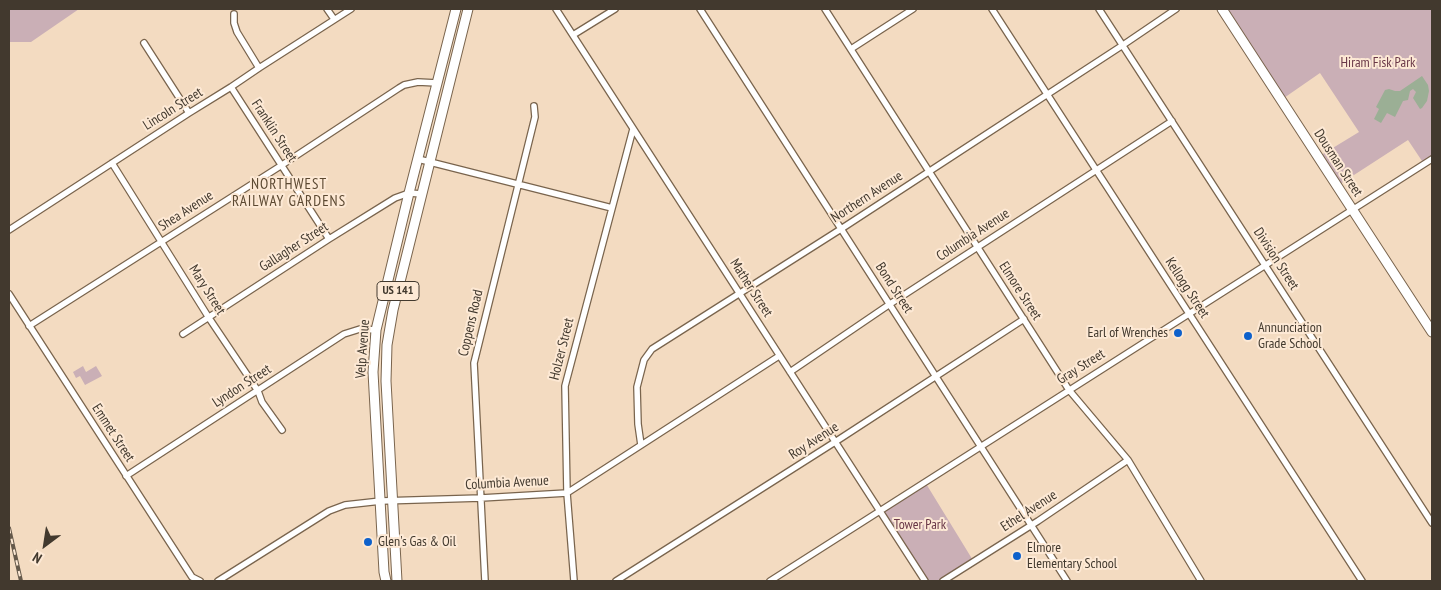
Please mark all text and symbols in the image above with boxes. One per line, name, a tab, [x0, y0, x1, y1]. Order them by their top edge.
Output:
park label: Hiram Fisk Park	[1341, 55, 1415, 71]
street label: Lincoln Street	[140, 84, 206, 134]
street label: Franklin Street	[248, 97, 300, 165]
street label: Dousman Street	[1310, 126, 1366, 200]
street label: Northern Avenue	[828, 168, 906, 226]
district label: NORTHWEST RAILWAY GARDENS	[230, 176, 348, 211]
street label: Shea Avenue	[155, 187, 217, 235]
street label: Columbia Avenue	[933, 205, 1013, 265]
street label: Gallagher Street	[257, 219, 331, 275]
street label: Division Street	[1250, 225, 1302, 293]
street label: Kellogg Street	[1161, 255, 1213, 321]
street label: Mather Street	[726, 256, 776, 320]
street label: Elmore Street	[995, 259, 1045, 323]
street label: Bond Street	[871, 260, 917, 316]
street label: Mary Street	[185, 262, 229, 318]
road number: US 141	[377, 282, 419, 300]
street label: Coppens Road	[455, 288, 487, 358]
street label: Holzer Street	[546, 316, 578, 382]
street label: Velp Avenue	[353, 319, 373, 379]
place label: Annunciation Grade School	[1258, 320, 1322, 352]
place label: Earl of Wrenches	[1088, 325, 1168, 341]
marker: Earl of Wrenches	[1172, 327, 1184, 339]
marker: Annunciation Grade School	[1242, 330, 1254, 342]
street label: Gray Street	[1054, 346, 1108, 388]
street label: Lyndon Street	[210, 361, 274, 411]
street label: Emmet Street	[88, 401, 138, 465]
street label: Roy Avenue	[786, 419, 842, 463]
street label: Columbia Avenue	[465, 472, 549, 494]
street label: Ethel Avenue	[998, 487, 1060, 535]
park label: Tower Park	[894, 517, 946, 533]
north arrow	[20, 520, 70, 570]
place label: Glen's Gas & Oil	[378, 534, 456, 550]
marker: Glen's Gas & Oil	[362, 536, 374, 548]
place label: Elmore Elementary School	[1027, 540, 1117, 572]
text: N	[29, 548, 45, 568]
marker: Elmore Elementary School	[1011, 550, 1023, 562]

